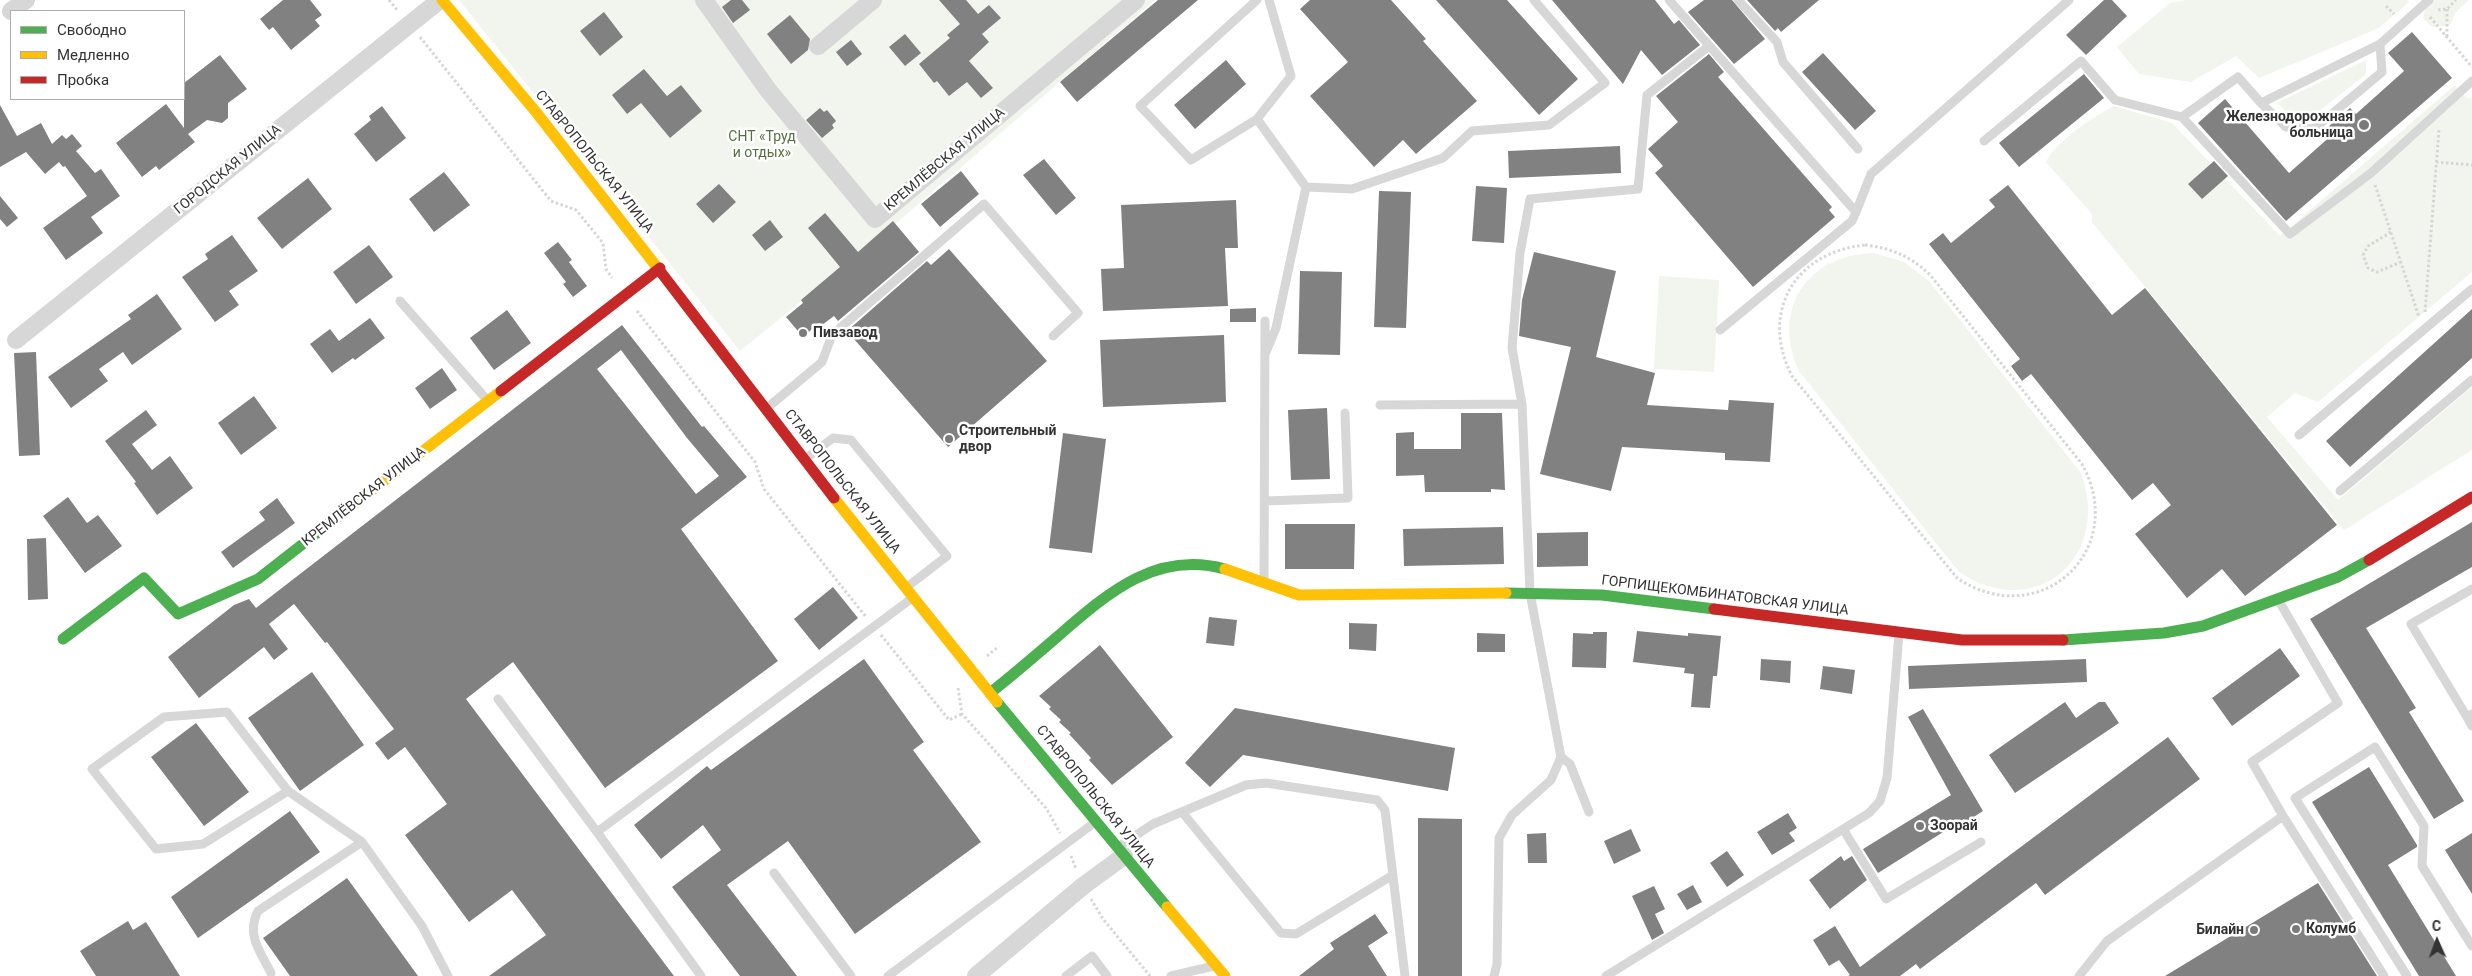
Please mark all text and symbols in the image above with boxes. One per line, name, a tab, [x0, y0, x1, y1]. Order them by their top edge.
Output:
legend	[10, 10, 185, 100]
text: Свободно	[57, 21, 126, 39]
text: Медленно	[57, 46, 130, 64]
text: Пробка	[57, 71, 109, 89]
street label: СТАВРОПОЛЬСКАЯ УЛИЦА	[531, 87, 657, 237]
street label: КРЕМЛЁВСКАЯ УЛИЦА	[881, 105, 1009, 215]
place label: Железнодорожная больница	[2226, 109, 2353, 142]
marker: Железнодорожная больница	[2357, 118, 2371, 132]
street label: ГОРОДСКАЯ УЛИЦА	[171, 122, 285, 218]
park label: СНТ «Труд и отдых»	[728, 129, 796, 162]
place label: Пивзавод	[813, 325, 878, 341]
marker: Пивзавод	[797, 327, 809, 339]
street label: СТАВРОПОЛЬСКАЯ УЛИЦА	[780, 406, 904, 558]
place label: Строительный двор	[959, 423, 1056, 456]
marker: Строительный двор	[943, 433, 955, 445]
street label: КРЕМЛЁВСКАЯ УЛИЦА	[299, 444, 429, 550]
street label: ГОРПИЩЕКОМБИНАТОВСКАЯ УЛИЦА	[1600, 572, 1850, 620]
street label: СТАВРОПОЛЬСКАЯ УЛИЦА	[1032, 722, 1158, 872]
place label: Зоорай	[1930, 818, 1978, 834]
marker: Зоорай	[1914, 820, 1926, 832]
north arrow	[2412, 916, 2462, 966]
text: С	[2432, 918, 2441, 934]
place label: Колумб	[2306, 921, 2356, 937]
place label: Билайн	[2196, 922, 2244, 938]
marker: Колумб	[2290, 923, 2302, 935]
marker: Билайн	[2248, 924, 2260, 936]

